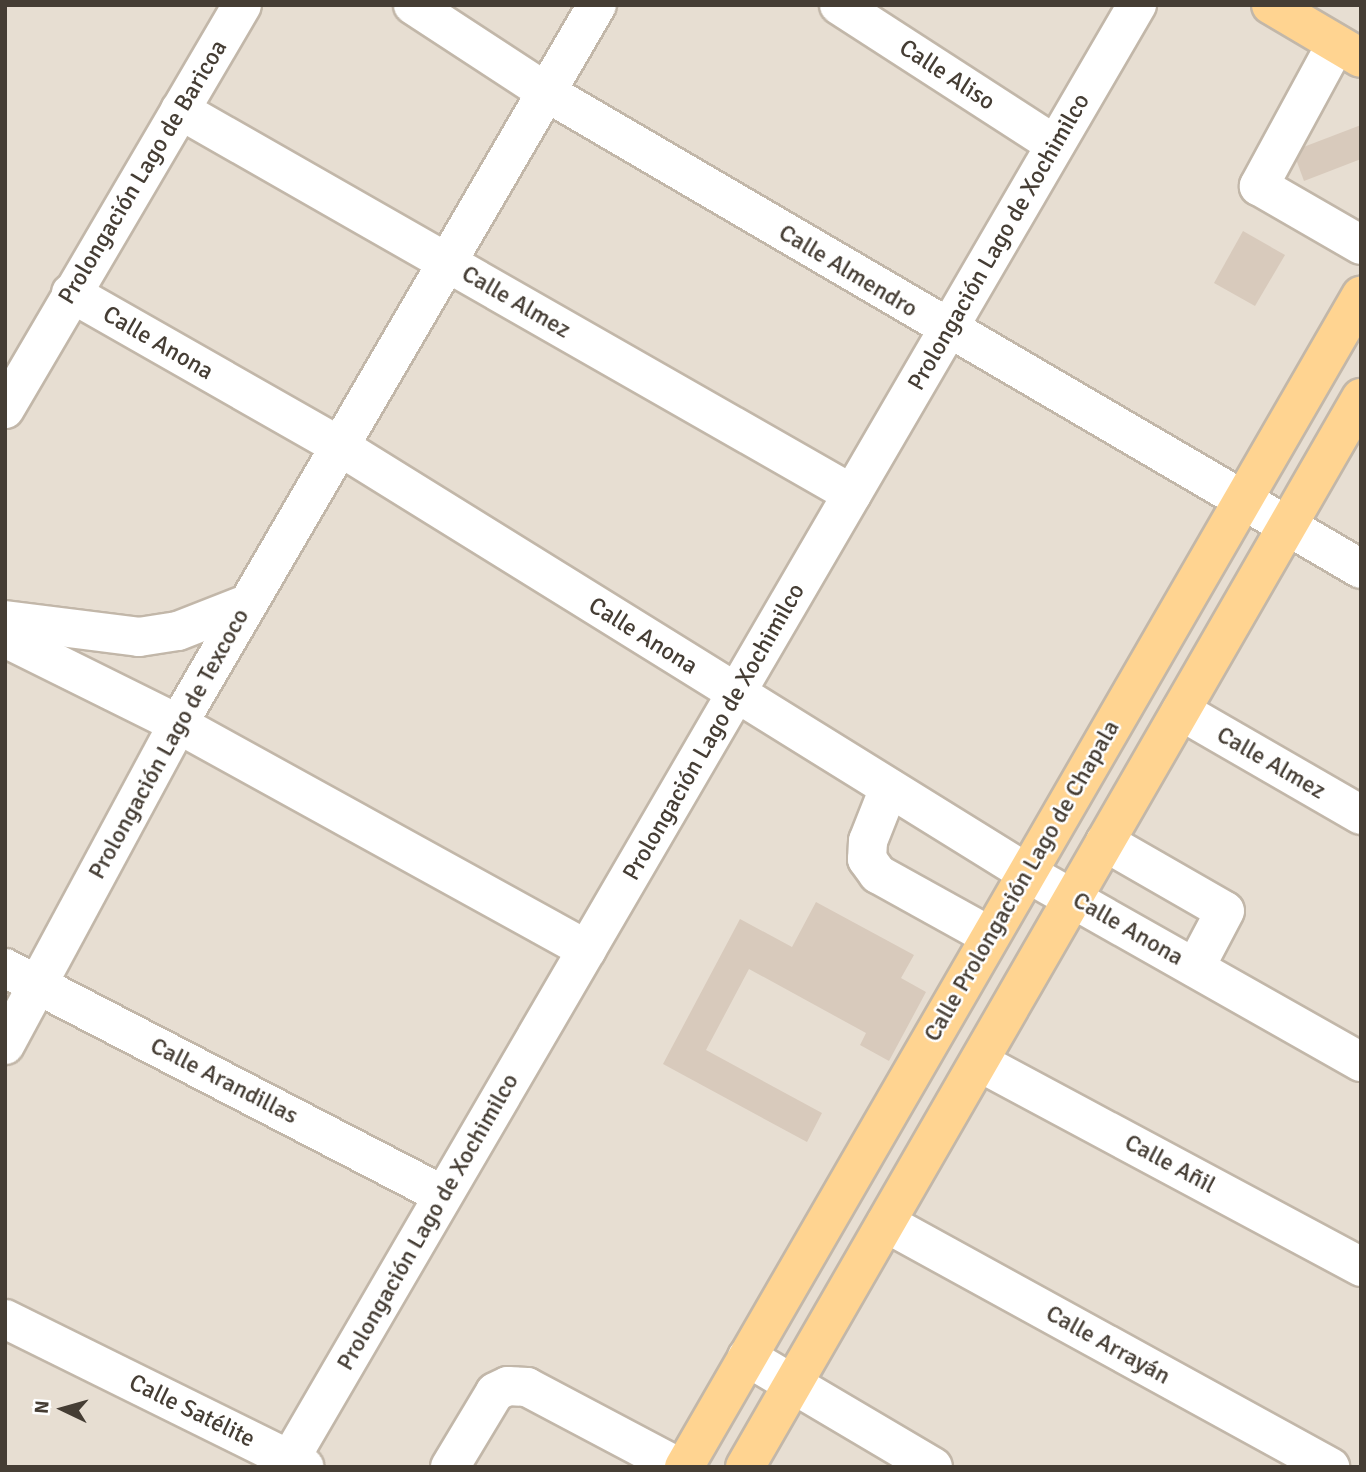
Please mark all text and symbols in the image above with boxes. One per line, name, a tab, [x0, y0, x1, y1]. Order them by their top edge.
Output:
street label: Calle Aliso	[894, 33, 1000, 117]
street label: Prolongación Lago de Baricoa	[53, 35, 233, 309]
street label: Prolongación Lago de Xochimilco	[902, 88, 1096, 396]
street label: Calle Almendro	[773, 218, 923, 324]
street label: Calle Almez	[457, 259, 575, 345]
street label: Calle Anona	[98, 300, 218, 386]
street label: Prolongación Lago de Xochimilco	[617, 578, 811, 886]
street label: Calle Anona	[583, 591, 703, 681]
street label: Prolongación Lago de Texcoco	[83, 604, 255, 884]
street label: Calle Prolongación Lago de Chapala	[918, 715, 1126, 1047]
street label: Calle Almez	[1212, 720, 1330, 806]
street label: Calle Anona	[1068, 886, 1188, 972]
street label: Calle Arandillas	[145, 1031, 303, 1131]
street label: Prolongación Lago de Xochimilco	[331, 1068, 525, 1376]
street label: Calle Añil	[1120, 1128, 1220, 1200]
street label: Calle Arrayán	[1041, 1299, 1175, 1391]
street label: Calle Satélite	[124, 1368, 260, 1454]
north arrow	[28, 1374, 98, 1444]
text: N	[30, 1400, 55, 1415]

